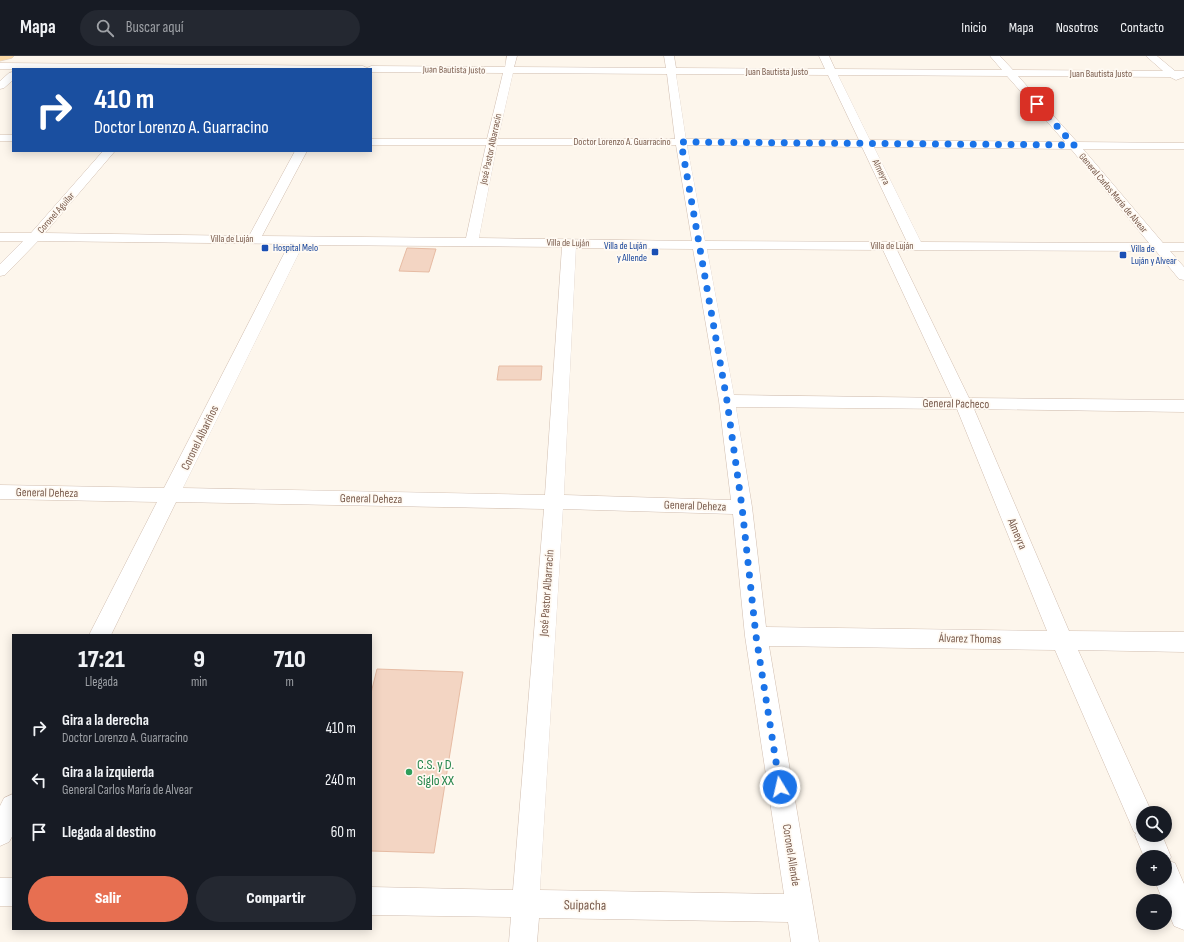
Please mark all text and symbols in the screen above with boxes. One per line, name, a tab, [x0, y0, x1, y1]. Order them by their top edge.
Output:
search box	[80, 10, 360, 46]
text: Mapa	[20, 16, 56, 39]
icon: search	[94, 17, 116, 39]
text: Buscar aquí	[126, 18, 183, 37]
text: Inicio	[961, 19, 987, 36]
text: Mapa	[1009, 19, 1034, 36]
text: Nosotros	[1056, 19, 1098, 36]
text: Contacto	[1120, 19, 1164, 36]
street label: Juan Bautista Justo	[422, 63, 485, 77]
street label: Juan Bautista Justo	[745, 66, 808, 78]
street label: Juan Bautista Justo	[1069, 68, 1132, 80]
text: 410 m	[94, 83, 154, 116]
icon: right	[28, 84, 80, 136]
pin	[1020, 87, 1054, 121]
icon: arrive	[1026, 93, 1048, 115]
street label: José Pastor Albarracín	[477, 112, 504, 187]
text: Doctor Lorenzo A. Guarracino	[94, 117, 269, 138]
street label: Doctor Lorenzo A. Guarracino	[573, 136, 671, 148]
street label: General Carlos María de Alvear	[1076, 151, 1150, 235]
street label: Almeyra	[869, 156, 892, 187]
street label: Coronel Aguilar	[35, 190, 77, 236]
street label: Villa de Luján	[210, 233, 254, 245]
street label: Villa de Luján	[546, 237, 590, 249]
place label: Villa de Luján y Allende	[604, 240, 647, 264]
street label: Villa de Luján	[870, 240, 914, 252]
place label: Hospital Melo	[273, 242, 318, 254]
marker: Hospital Melo	[260, 243, 270, 253]
place label: Villa de Luján y Alvear	[1131, 243, 1177, 267]
marker: Villa de Luján y Allende	[650, 247, 660, 257]
marker: Villa de Luján y Alvear	[1118, 250, 1128, 260]
street label: General Pacheco	[922, 396, 990, 412]
street label: Coronel Albariños	[178, 403, 222, 473]
street label: General Deheza	[16, 485, 79, 501]
street label: General Deheza	[340, 491, 403, 507]
street label: General Deheza	[664, 497, 727, 515]
street label: Almeyra	[1003, 515, 1030, 552]
street label: José Pastor Albarracín	[536, 549, 558, 638]
street label: Álvarez Thomas	[938, 631, 1001, 647]
text: 17:21	[78, 645, 125, 674]
text: 9	[193, 645, 205, 674]
text: 710	[273, 645, 306, 674]
text: Llegada	[85, 674, 118, 690]
text: min	[191, 674, 207, 690]
text: m	[285, 674, 294, 690]
text: Gira a la derecha	[62, 711, 149, 730]
icon: right	[28, 717, 50, 739]
text: 410 m	[326, 719, 356, 738]
text: Doctor Lorenzo A. Guarracino	[62, 730, 188, 746]
place label: C.S. y D. Siglo XX	[417, 756, 454, 789]
text: Gira a la izquierda	[62, 763, 154, 782]
position arrow	[759, 766, 801, 808]
marker: C.S. y D. Siglo XX	[404, 767, 414, 777]
icon: left	[28, 769, 50, 791]
text: 240 m	[325, 771, 356, 790]
text: General Carlos María de Alvear	[62, 782, 193, 798]
map controls	[1136, 806, 1172, 930]
button: search	[1136, 806, 1172, 842]
icon: arrive	[28, 821, 50, 843]
text: Llegada al destino	[62, 823, 156, 842]
text: 60 m	[331, 823, 356, 842]
street label: Coronel Allende	[779, 823, 803, 887]
button: +	[1136, 850, 1172, 886]
button: Salir	[28, 876, 188, 922]
button: Compartir	[196, 876, 356, 922]
button: −	[1136, 894, 1172, 930]
street label: Suipacha	[564, 896, 606, 914]

